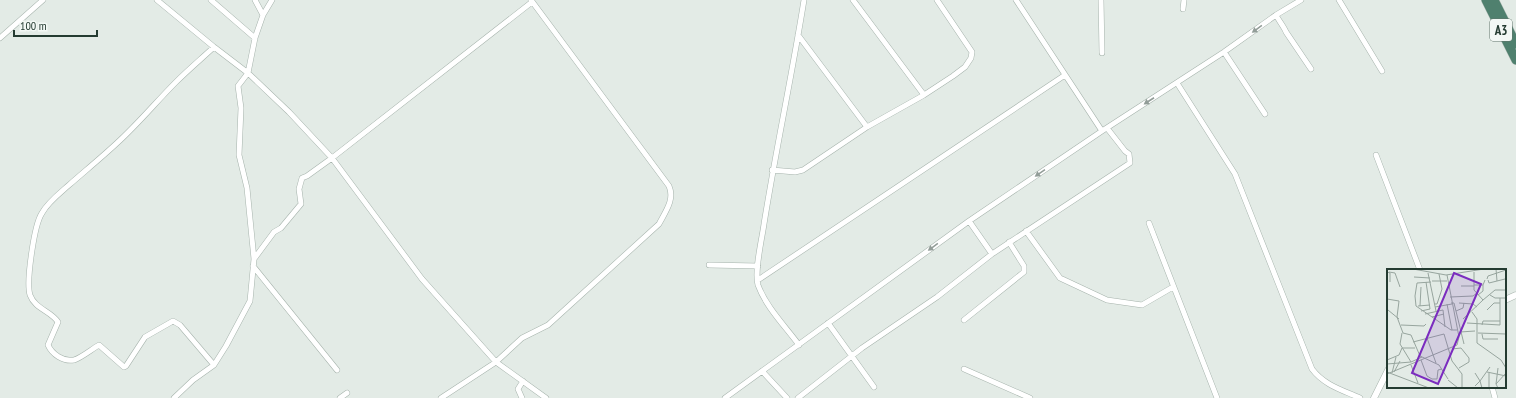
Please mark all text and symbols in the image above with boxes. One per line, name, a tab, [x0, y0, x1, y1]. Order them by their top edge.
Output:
scale bar	[14, 12, 97, 38]
text: 100 m	[20, 18, 47, 33]
road number: A3	[1490, 19, 1512, 41]
one-way arrow	[1251, 25, 1262, 33]
one-way arrow	[1143, 97, 1154, 105]
one-way arrow	[1035, 169, 1045, 177]
one-way arrow	[928, 243, 939, 251]
inset map	[1387, 269, 1506, 388]

